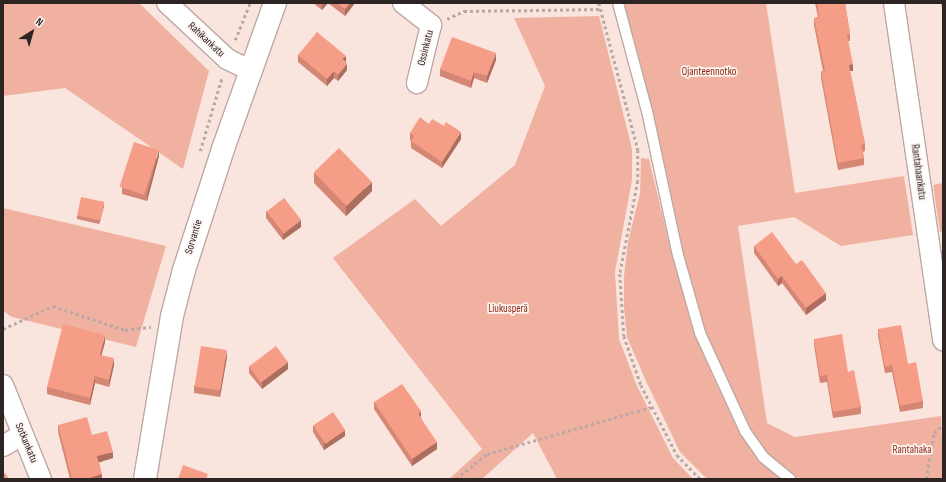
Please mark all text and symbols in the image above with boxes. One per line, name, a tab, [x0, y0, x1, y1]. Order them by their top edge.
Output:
north arrow	[12, 12, 52, 52]
text: N	[33, 15, 46, 29]
street label: Rahikankatu	[185, 20, 227, 60]
street label: Ossinkatu	[415, 29, 437, 67]
park label: Ojanteennotko	[682, 65, 736, 79]
street label: Rantahaankatu	[908, 143, 928, 201]
street label: Sorvantie	[183, 218, 205, 256]
park label: Liukusperä	[488, 302, 528, 316]
street label: Sotkankatu	[12, 421, 40, 465]
park label: Rantahaka	[893, 443, 931, 457]

